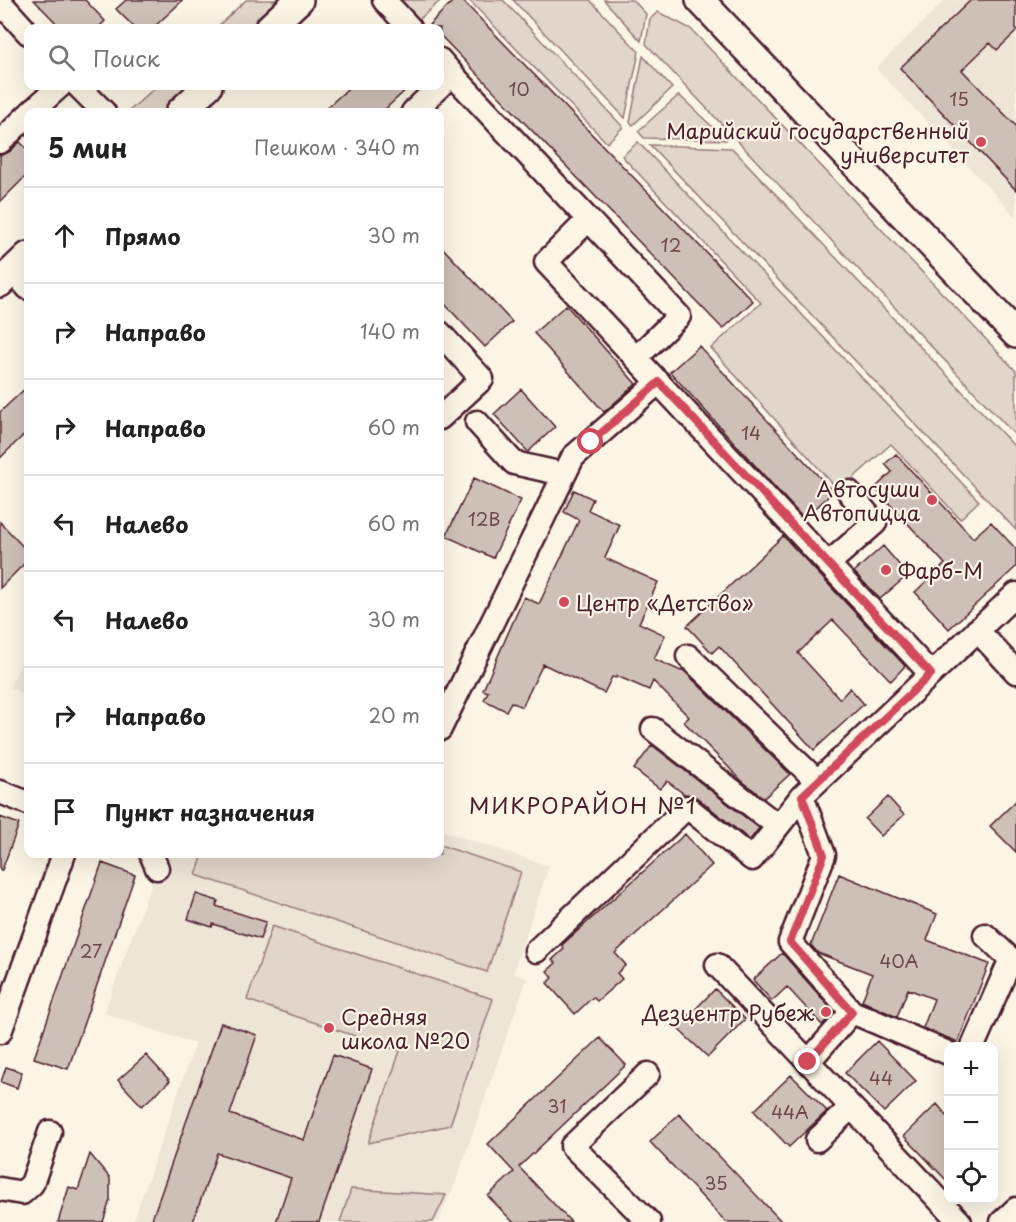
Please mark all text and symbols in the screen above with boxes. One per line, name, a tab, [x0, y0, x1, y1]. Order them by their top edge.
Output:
search box	[24, 24, 444, 90]
icon: search	[45, 41, 78, 74]
text: Поиск	[93, 41, 160, 74]
house number: 10	[508, 75, 530, 102]
house number: 15	[949, 85, 969, 112]
place label: Марийский государственный университет	[666, 114, 970, 170]
text: 5 мин	[48, 128, 127, 167]
text: Пешком · 340 m	[254, 132, 420, 162]
marker: Марийский государственный университет	[974, 135, 988, 149]
icon: ahead	[48, 219, 81, 252]
text: Прямо	[105, 219, 180, 252]
text: 30 m	[367, 220, 420, 250]
house number: 12	[661, 231, 681, 258]
icon: right	[48, 315, 81, 348]
text: Направо	[105, 315, 206, 348]
text: 140 m	[360, 316, 420, 346]
icon: right	[48, 411, 81, 444]
text: Направо	[105, 411, 206, 444]
text: 60 m	[368, 412, 420, 442]
house number: 14	[741, 419, 761, 446]
route start	[577, 428, 603, 454]
place label: Автосуши Автопицца	[803, 472, 921, 528]
marker: Автосуши Автопицца	[925, 493, 939, 507]
house number: 12В	[468, 505, 500, 532]
icon: left	[48, 507, 81, 540]
text: Налево	[105, 507, 188, 540]
text: 60 m	[368, 508, 420, 538]
place label: Фарб-М	[898, 554, 983, 586]
marker: Фарб-М	[879, 563, 893, 577]
place label: Центр «Детство»	[576, 586, 754, 618]
marker: Центр «Детство»	[557, 595, 571, 609]
icon: left	[48, 603, 81, 636]
text: Налево	[105, 603, 188, 636]
text: 30 m	[367, 604, 420, 634]
icon: right	[48, 699, 81, 732]
text: Направо	[105, 699, 206, 732]
text: 20 m	[368, 700, 420, 730]
district label: МИКРОРАЙОН №1	[469, 788, 697, 821]
icon: arrive	[48, 795, 81, 828]
text: Пункт назначения	[105, 795, 315, 828]
house number: 27	[80, 937, 102, 964]
house number: 40А	[880, 947, 919, 974]
place label: Дезцентр Рубеж	[641, 996, 815, 1028]
place label: Средняя школа №20	[341, 1000, 470, 1056]
marker: Дезцентр Рубеж	[819, 1005, 833, 1019]
marker: Средняя школа №20	[322, 1021, 336, 1035]
map controls	[944, 1042, 998, 1204]
button: +	[944, 1042, 998, 1096]
route end	[794, 1048, 820, 1074]
house number: 44	[869, 1064, 893, 1091]
house number: 31	[548, 1092, 566, 1119]
button: −	[944, 1096, 998, 1150]
house number: 44А	[771, 1098, 809, 1125]
button: locate	[944, 1150, 998, 1204]
house number: 35	[704, 1169, 728, 1196]

